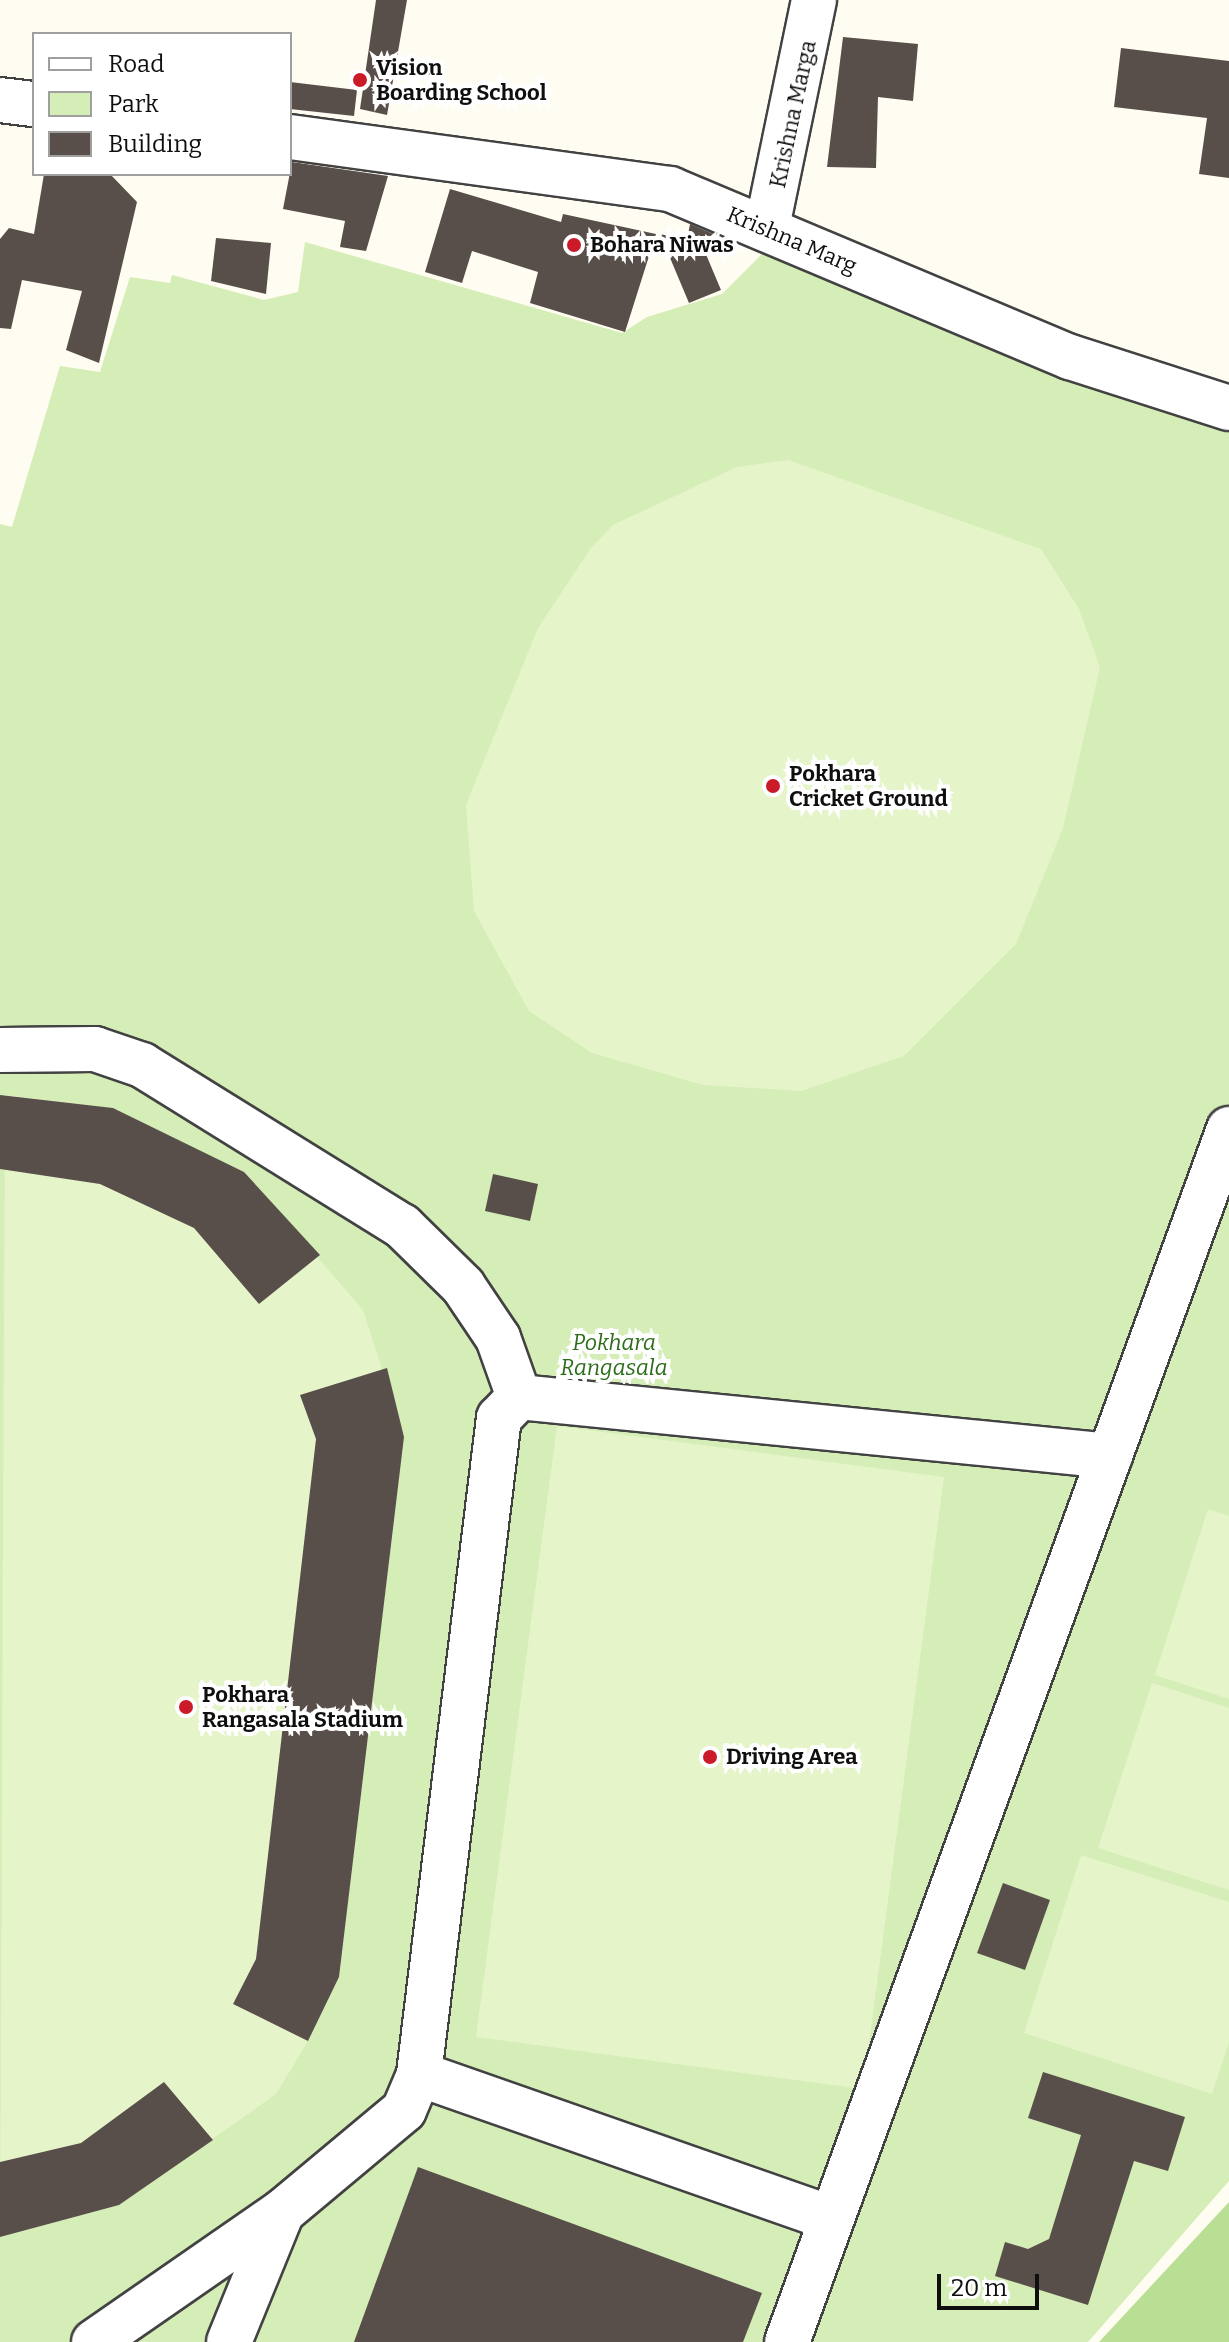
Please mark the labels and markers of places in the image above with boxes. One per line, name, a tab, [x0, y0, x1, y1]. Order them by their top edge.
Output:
place label: Vision Boarding School	[376, 54, 547, 106]
marker: Vision Boarding School	[351, 71, 369, 89]
place label: Bohara Niwas	[590, 232, 734, 258]
marker: Bohara Niwas	[565, 236, 583, 254]
place label: Pokhara Cricket Ground	[789, 760, 948, 812]
marker: Pokhara Cricket Ground	[764, 777, 782, 795]
place label: Pokhara Rangasala Stadium	[202, 1681, 403, 1732]
marker: Pokhara Rangasala Stadium	[177, 1698, 195, 1716]
place label: Driving Area	[726, 1744, 858, 1770]
marker: Driving Area	[701, 1748, 719, 1766]

